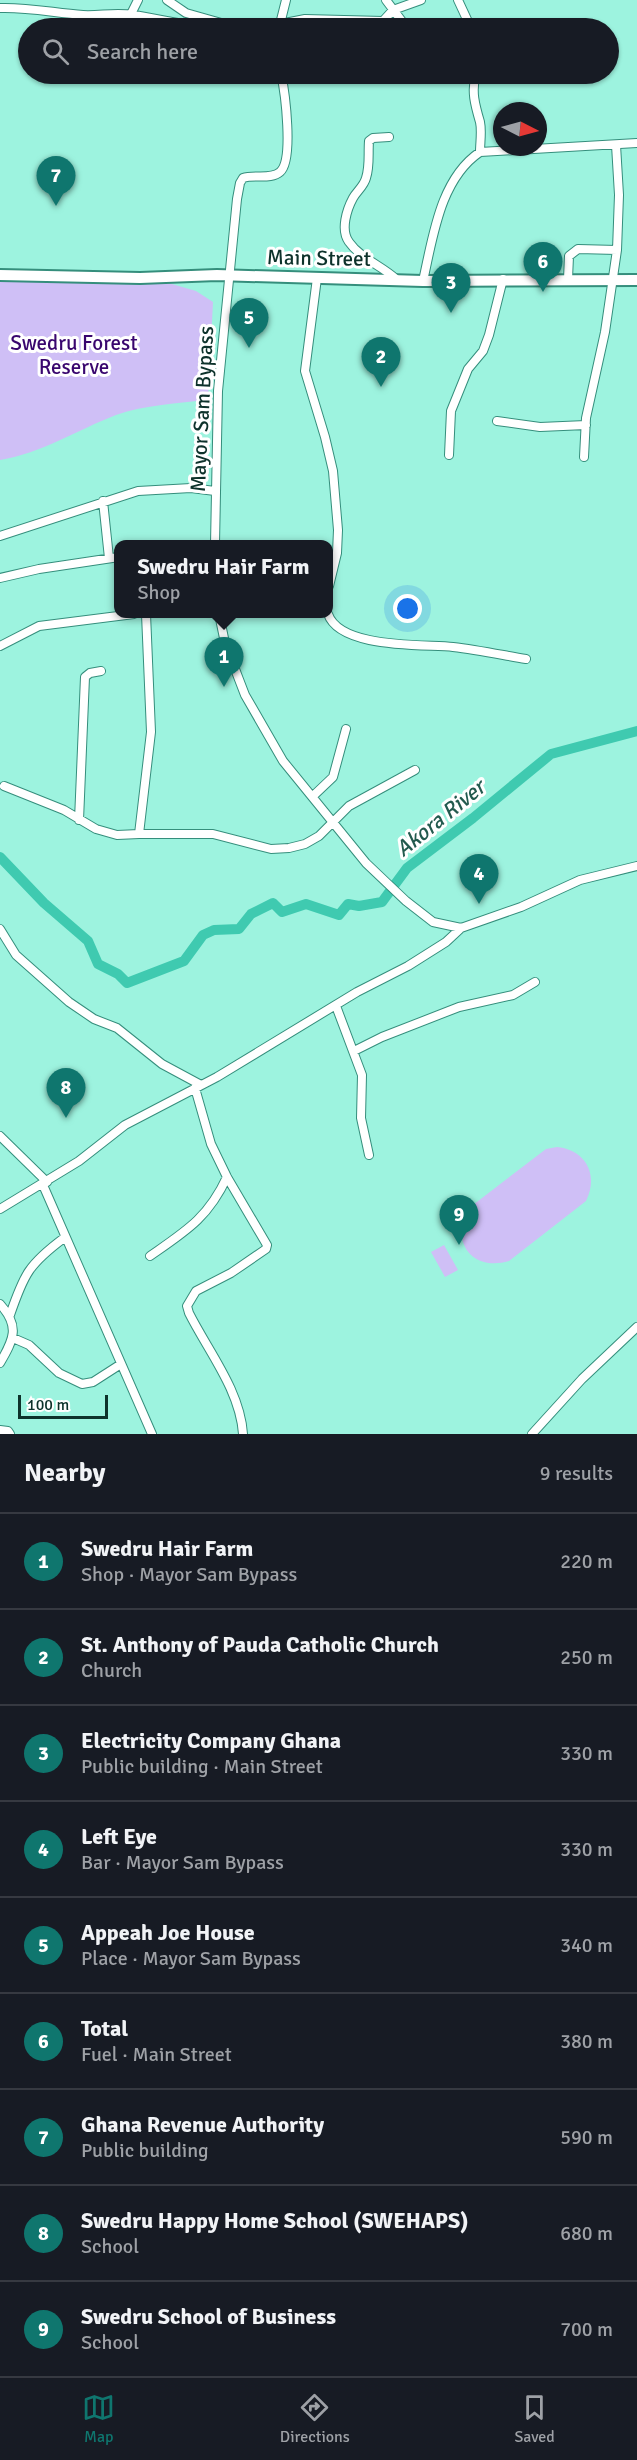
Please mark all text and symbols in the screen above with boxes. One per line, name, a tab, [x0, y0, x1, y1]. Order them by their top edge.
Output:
search box	[18, 18, 619, 84]
icon: search	[39, 35, 72, 68]
text: Search here	[87, 38, 198, 65]
north arrow	[493, 102, 547, 156]
pin: 7	[36, 156, 76, 206]
pin: 6	[524, 242, 562, 292]
street label: Main Street	[267, 244, 371, 272]
pin: 3	[432, 264, 470, 313]
pin: 5	[230, 298, 268, 348]
street label: Mayor Sam Bypass	[185, 325, 219, 493]
park label: Swedru Forest Reserve	[10, 330, 138, 380]
pin: 2	[362, 338, 400, 387]
popup	[114, 540, 333, 618]
text: Swedru Hair Farm	[137, 553, 310, 580]
text: Shop	[137, 580, 180, 605]
your location	[393, 594, 422, 623]
pin: 1	[204, 638, 244, 687]
water label: Akora River	[390, 772, 492, 862]
pin: 4	[460, 854, 498, 904]
pin: 8	[46, 1068, 86, 1118]
pin: 9	[440, 1196, 478, 1245]
scale bar	[18, 1392, 108, 1420]
text: 100 m	[27, 1395, 69, 1415]
text: Nearby	[24, 1457, 105, 1489]
text: 9 results	[540, 1461, 613, 1486]
text: Swedru Hair Farm	[81, 1535, 253, 1562]
text: 1	[38, 1549, 49, 1574]
text: 220 m	[560, 1549, 613, 1574]
text: Shop · Mayor Sam Bypass	[81, 1562, 297, 1587]
text: St. Anthony of Pauda Catholic Church	[81, 1631, 439, 1658]
text: 2	[38, 1645, 49, 1670]
text: 250 m	[560, 1645, 613, 1670]
text: Church	[81, 1658, 142, 1683]
text: Electricity Company Ghana	[81, 1727, 341, 1754]
text: 3	[38, 1741, 49, 1766]
text: 330 m	[560, 1741, 613, 1766]
text: Public building · Main Street	[81, 1754, 323, 1779]
text: Left Eye	[81, 1823, 157, 1850]
text: 4	[38, 1837, 49, 1862]
text: 330 m	[560, 1837, 613, 1862]
text: Bar · Mayor Sam Bypass	[81, 1850, 284, 1875]
text: Appeah Joe House	[81, 1919, 255, 1946]
text: 5	[38, 1933, 49, 1958]
text: 340 m	[560, 1933, 613, 1958]
text: Place · Mayor Sam Bypass	[81, 1946, 301, 1971]
text: Total	[81, 2015, 128, 2042]
text: 6	[38, 2029, 49, 2054]
text: 380 m	[560, 2029, 613, 2054]
text: Fuel · Main Street	[81, 2042, 232, 2067]
text: Ghana Revenue Authority	[81, 2111, 324, 2138]
text: 7	[38, 2125, 49, 2150]
text: 590 m	[560, 2125, 613, 2150]
text: Public building	[81, 2138, 209, 2163]
text: Swedru Happy Home School (SWEHAPS)	[81, 2207, 468, 2234]
text: 8	[38, 2221, 49, 2246]
text: 680 m	[560, 2221, 613, 2246]
text: School	[81, 2234, 139, 2259]
text: Swedru School of Business	[81, 2303, 336, 2330]
text: 9	[38, 2317, 49, 2342]
text: 700 m	[560, 2317, 613, 2342]
text: School	[81, 2330, 139, 2355]
tab: Map	[82, 2391, 115, 2447]
tab: Directions	[280, 2391, 350, 2447]
tab: Saved	[514, 2391, 555, 2447]

